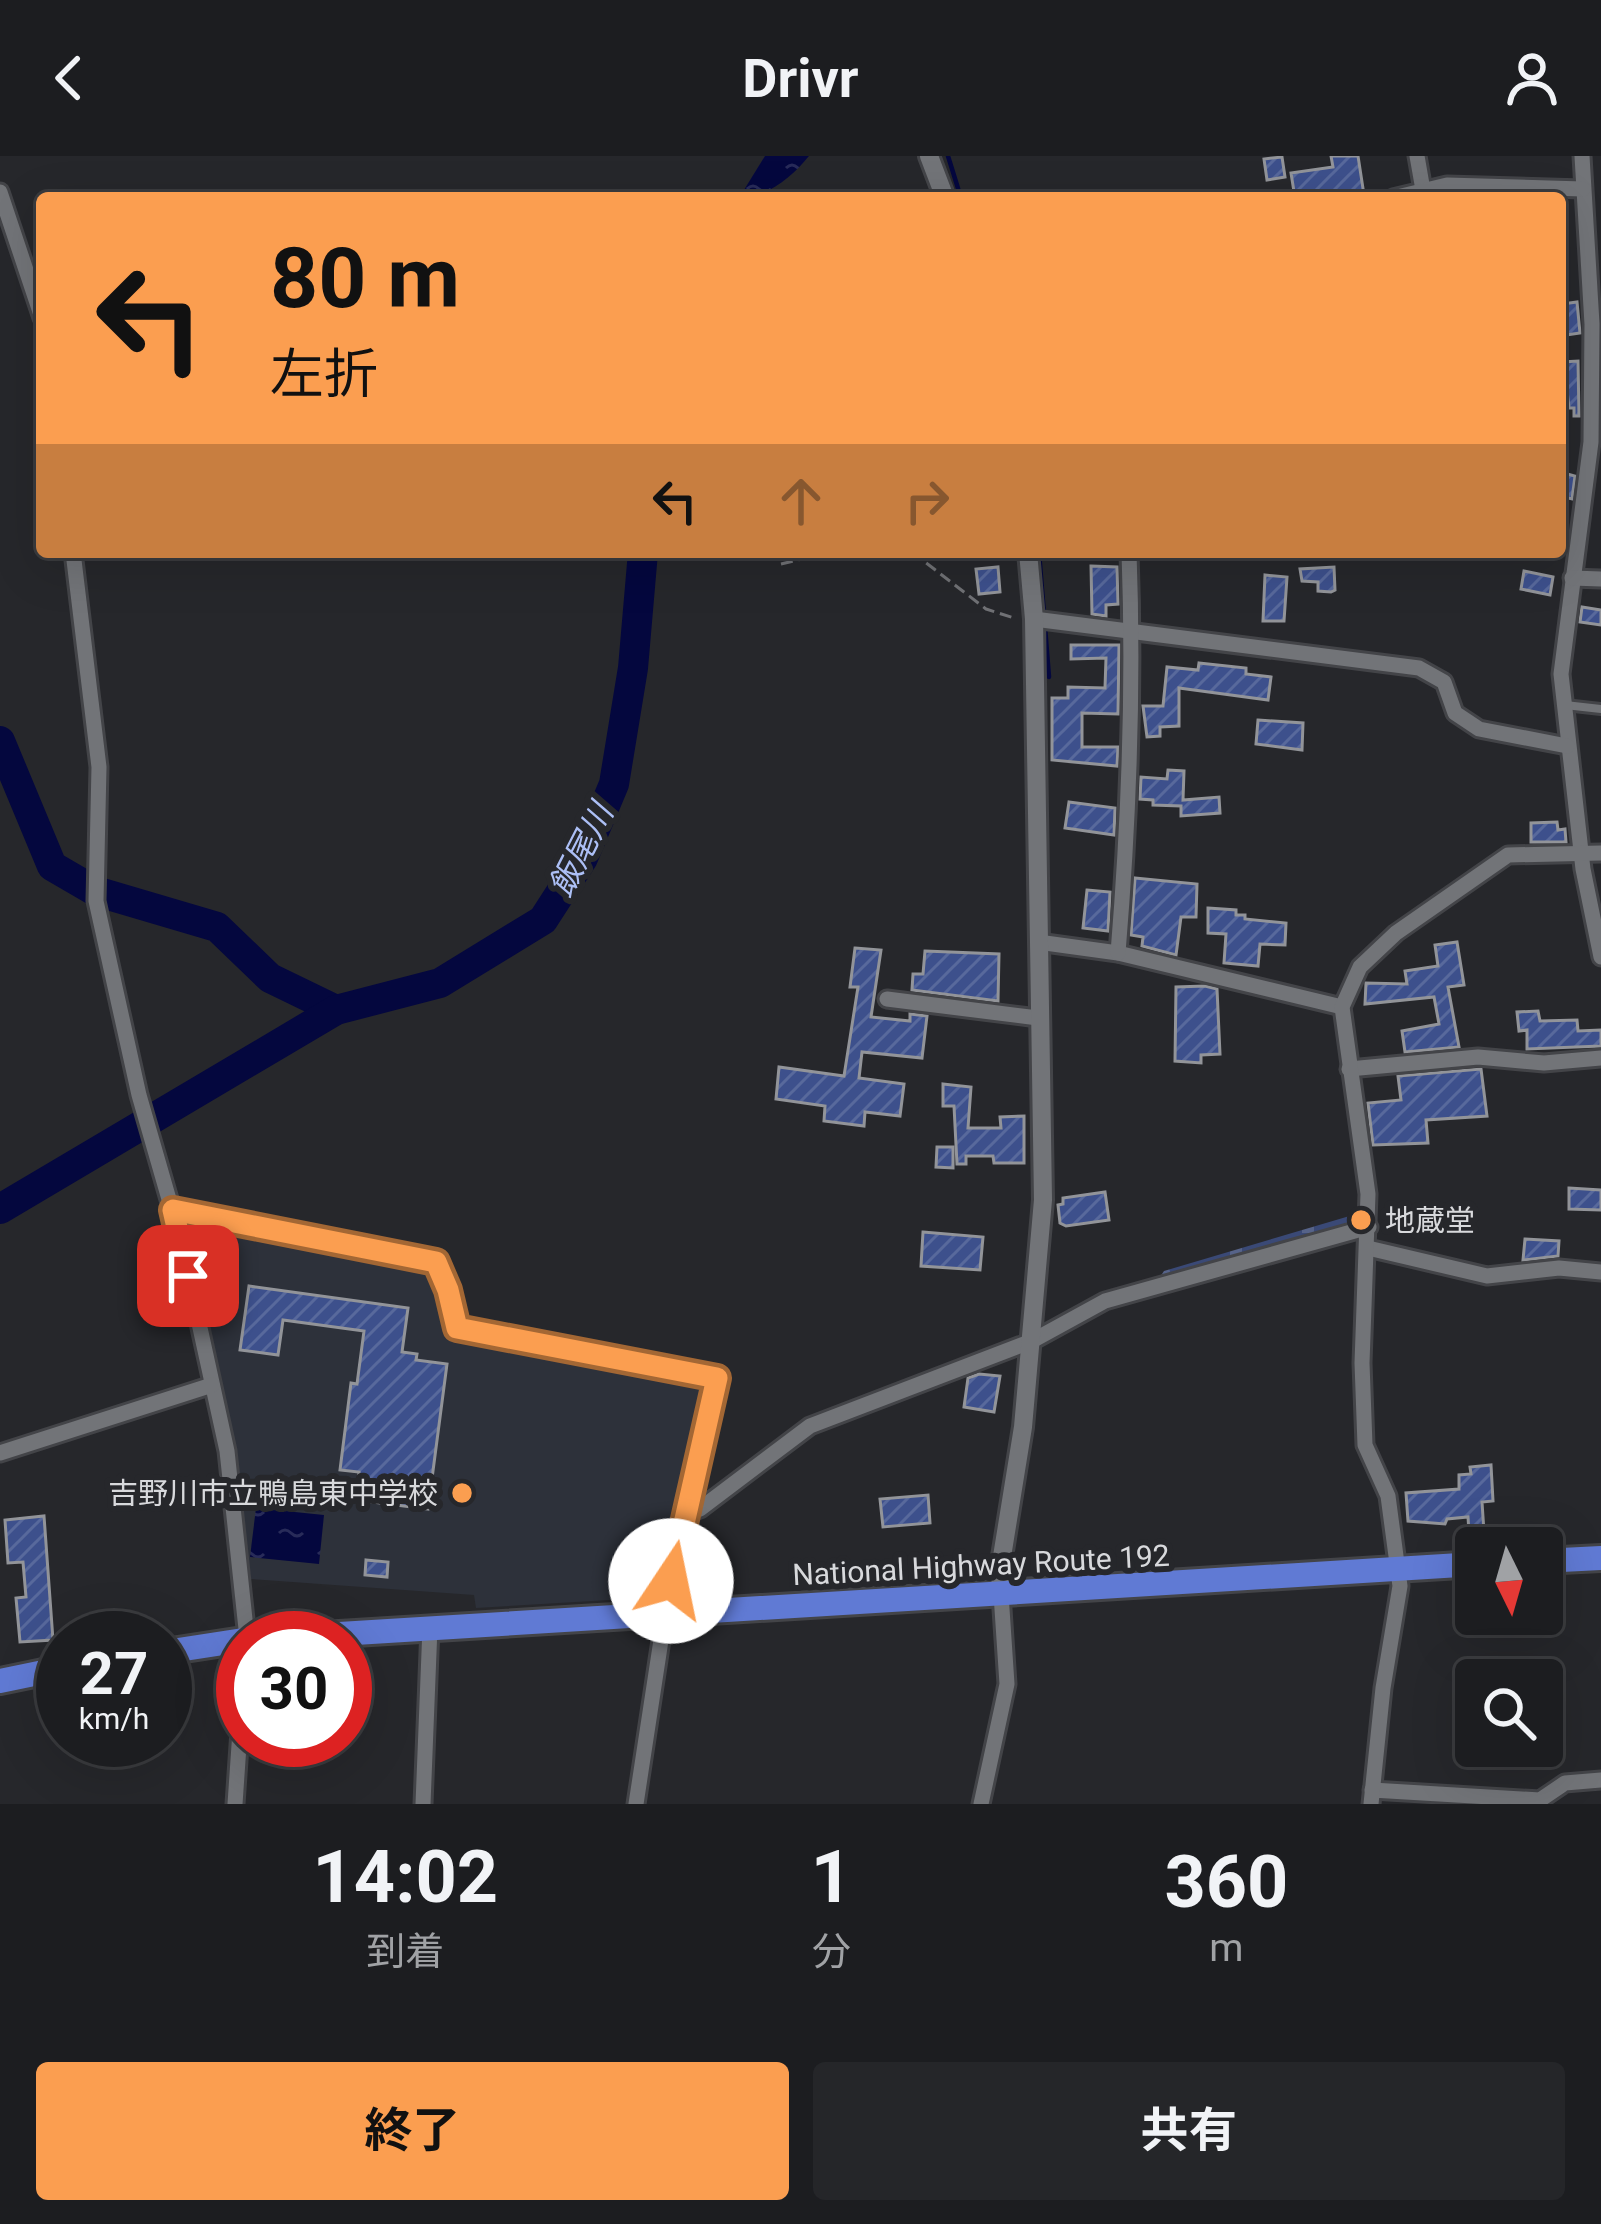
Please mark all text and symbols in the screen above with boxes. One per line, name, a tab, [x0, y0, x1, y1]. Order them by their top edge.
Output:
icon: back	[36, 45, 102, 111]
icon: person	[1499, 45, 1565, 111]
text: Drivr	[742, 47, 859, 110]
text: 80 m	[270, 229, 460, 328]
icon: left	[72, 240, 228, 396]
text: 左折	[270, 343, 378, 406]
icon: left	[642, 468, 708, 534]
icon: ahead	[768, 468, 834, 534]
icon: right	[894, 468, 960, 534]
water label: 飯尾川	[541, 794, 622, 903]
place label: 地蔵堂	[1385, 1203, 1475, 1238]
marker: 地蔵堂	[1348, 1207, 1374, 1233]
pin	[137, 1225, 239, 1327]
icon: arrive	[155, 1243, 221, 1309]
place label: 吉野川市立鴨島東中学校	[108, 1476, 438, 1511]
marker: 吉野川市立鴨島東中学校	[449, 1480, 475, 1506]
position arrow	[608, 1518, 734, 1644]
north arrow	[1455, 1527, 1563, 1635]
map controls	[1455, 1527, 1563, 1767]
street label: National Highway Route 192	[791, 1538, 1171, 1592]
speed limit sign: 30	[216, 1611, 372, 1767]
text: 27	[80, 1638, 148, 1709]
button: search	[1455, 1659, 1563, 1767]
text: km/h	[79, 1701, 149, 1736]
text: 14:02	[313, 1835, 498, 1920]
text: 1	[811, 1835, 852, 1920]
text: 360	[1164, 1840, 1288, 1925]
text: m	[1209, 1925, 1244, 1971]
text: 到着	[366, 1929, 444, 1975]
text: 分	[812, 1929, 851, 1975]
button: 終了	[36, 2062, 789, 2200]
button: 共有	[813, 2062, 1565, 2200]

